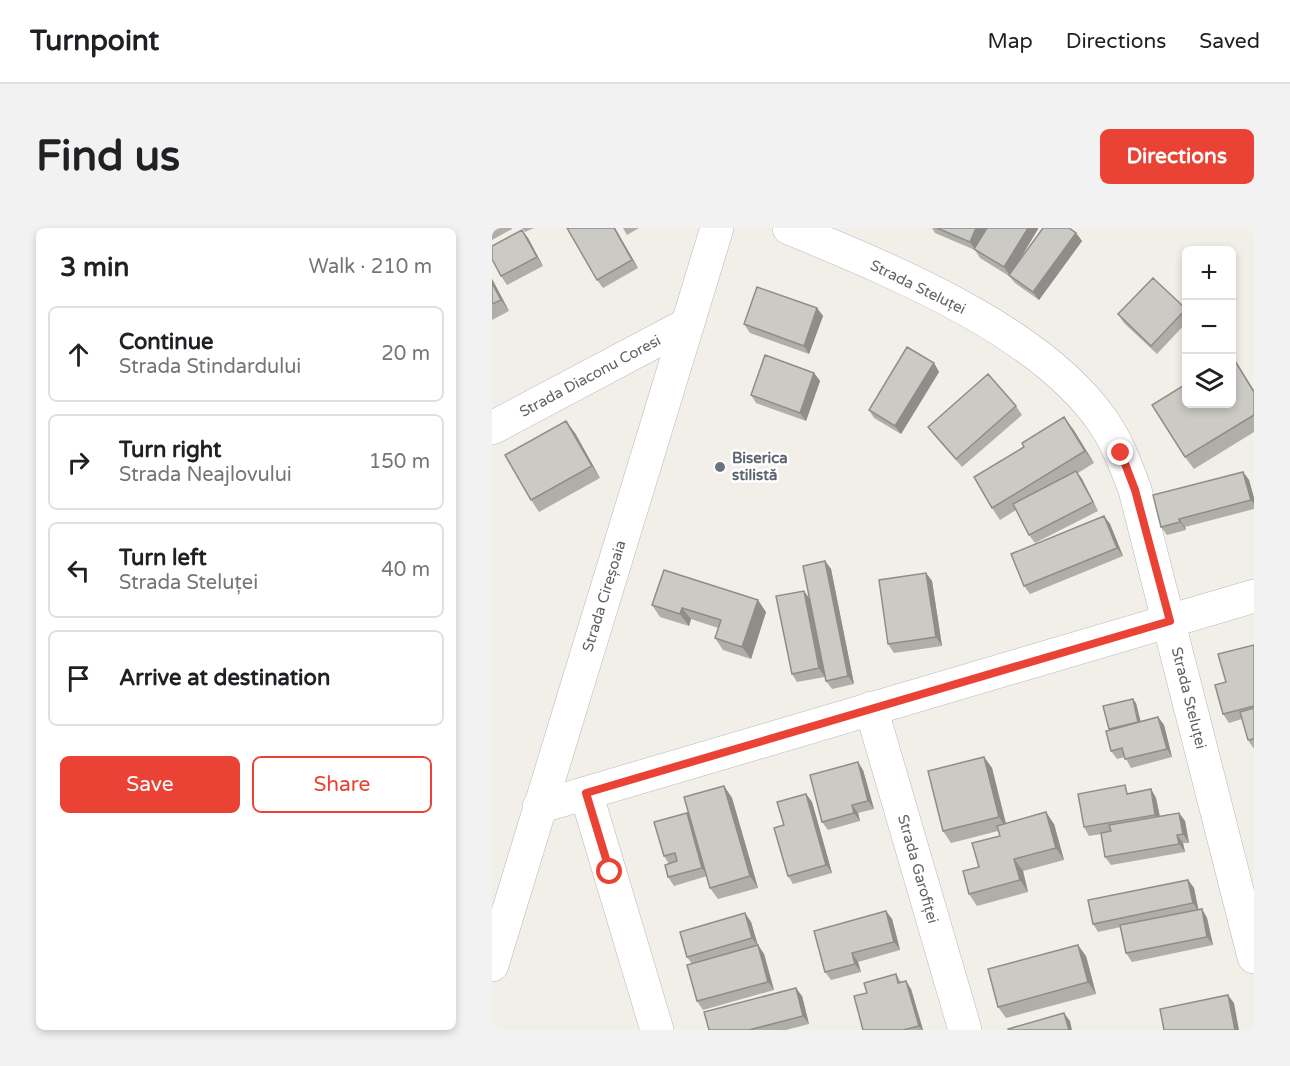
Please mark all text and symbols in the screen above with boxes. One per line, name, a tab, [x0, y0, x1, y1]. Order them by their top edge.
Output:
text: Turnpoint	[30, 24, 159, 58]
text: Map	[987, 29, 1033, 54]
text: Directions	[1066, 29, 1166, 54]
text: Saved	[1199, 29, 1260, 54]
button: Directions	[1100, 129, 1254, 184]
text: Find us	[36, 131, 180, 182]
map controls	[1182, 246, 1236, 408]
button: +	[1182, 246, 1236, 300]
text: 3 min	[60, 252, 129, 283]
text: Walk · 210 m	[309, 255, 432, 279]
street label: Strada Steluței	[867, 256, 969, 318]
button: −	[1182, 300, 1236, 354]
text: Continue	[119, 329, 214, 355]
street label: Strada Diaconu Coresi	[516, 331, 664, 421]
icon: ahead	[62, 338, 95, 371]
text: 20 m	[381, 342, 430, 366]
button: layers	[1182, 354, 1236, 408]
text: Strada Stindardului	[119, 355, 301, 379]
text: Turn right	[119, 437, 221, 463]
route end	[1107, 439, 1133, 465]
icon: right	[62, 446, 95, 479]
place label: Biserica stilistă	[732, 449, 788, 484]
text: 150 m	[369, 450, 430, 474]
marker: Biserica stilistă	[713, 460, 727, 474]
text: Strada Neajlovului	[119, 463, 292, 487]
street label: Strada Cireșoaia	[578, 538, 630, 654]
text: Turn left	[119, 545, 207, 571]
icon: left	[62, 554, 95, 587]
text: 40 m	[381, 558, 430, 582]
text: Strada Steluței	[119, 571, 258, 595]
street label: Strada Steluței	[1168, 645, 1210, 751]
icon: arrive	[62, 662, 95, 695]
text: Arrive at destination	[119, 665, 330, 691]
button: Save	[60, 756, 240, 813]
button: Share	[252, 756, 432, 813]
street label: Strada Garofiței	[894, 813, 942, 925]
route start	[596, 858, 622, 884]

